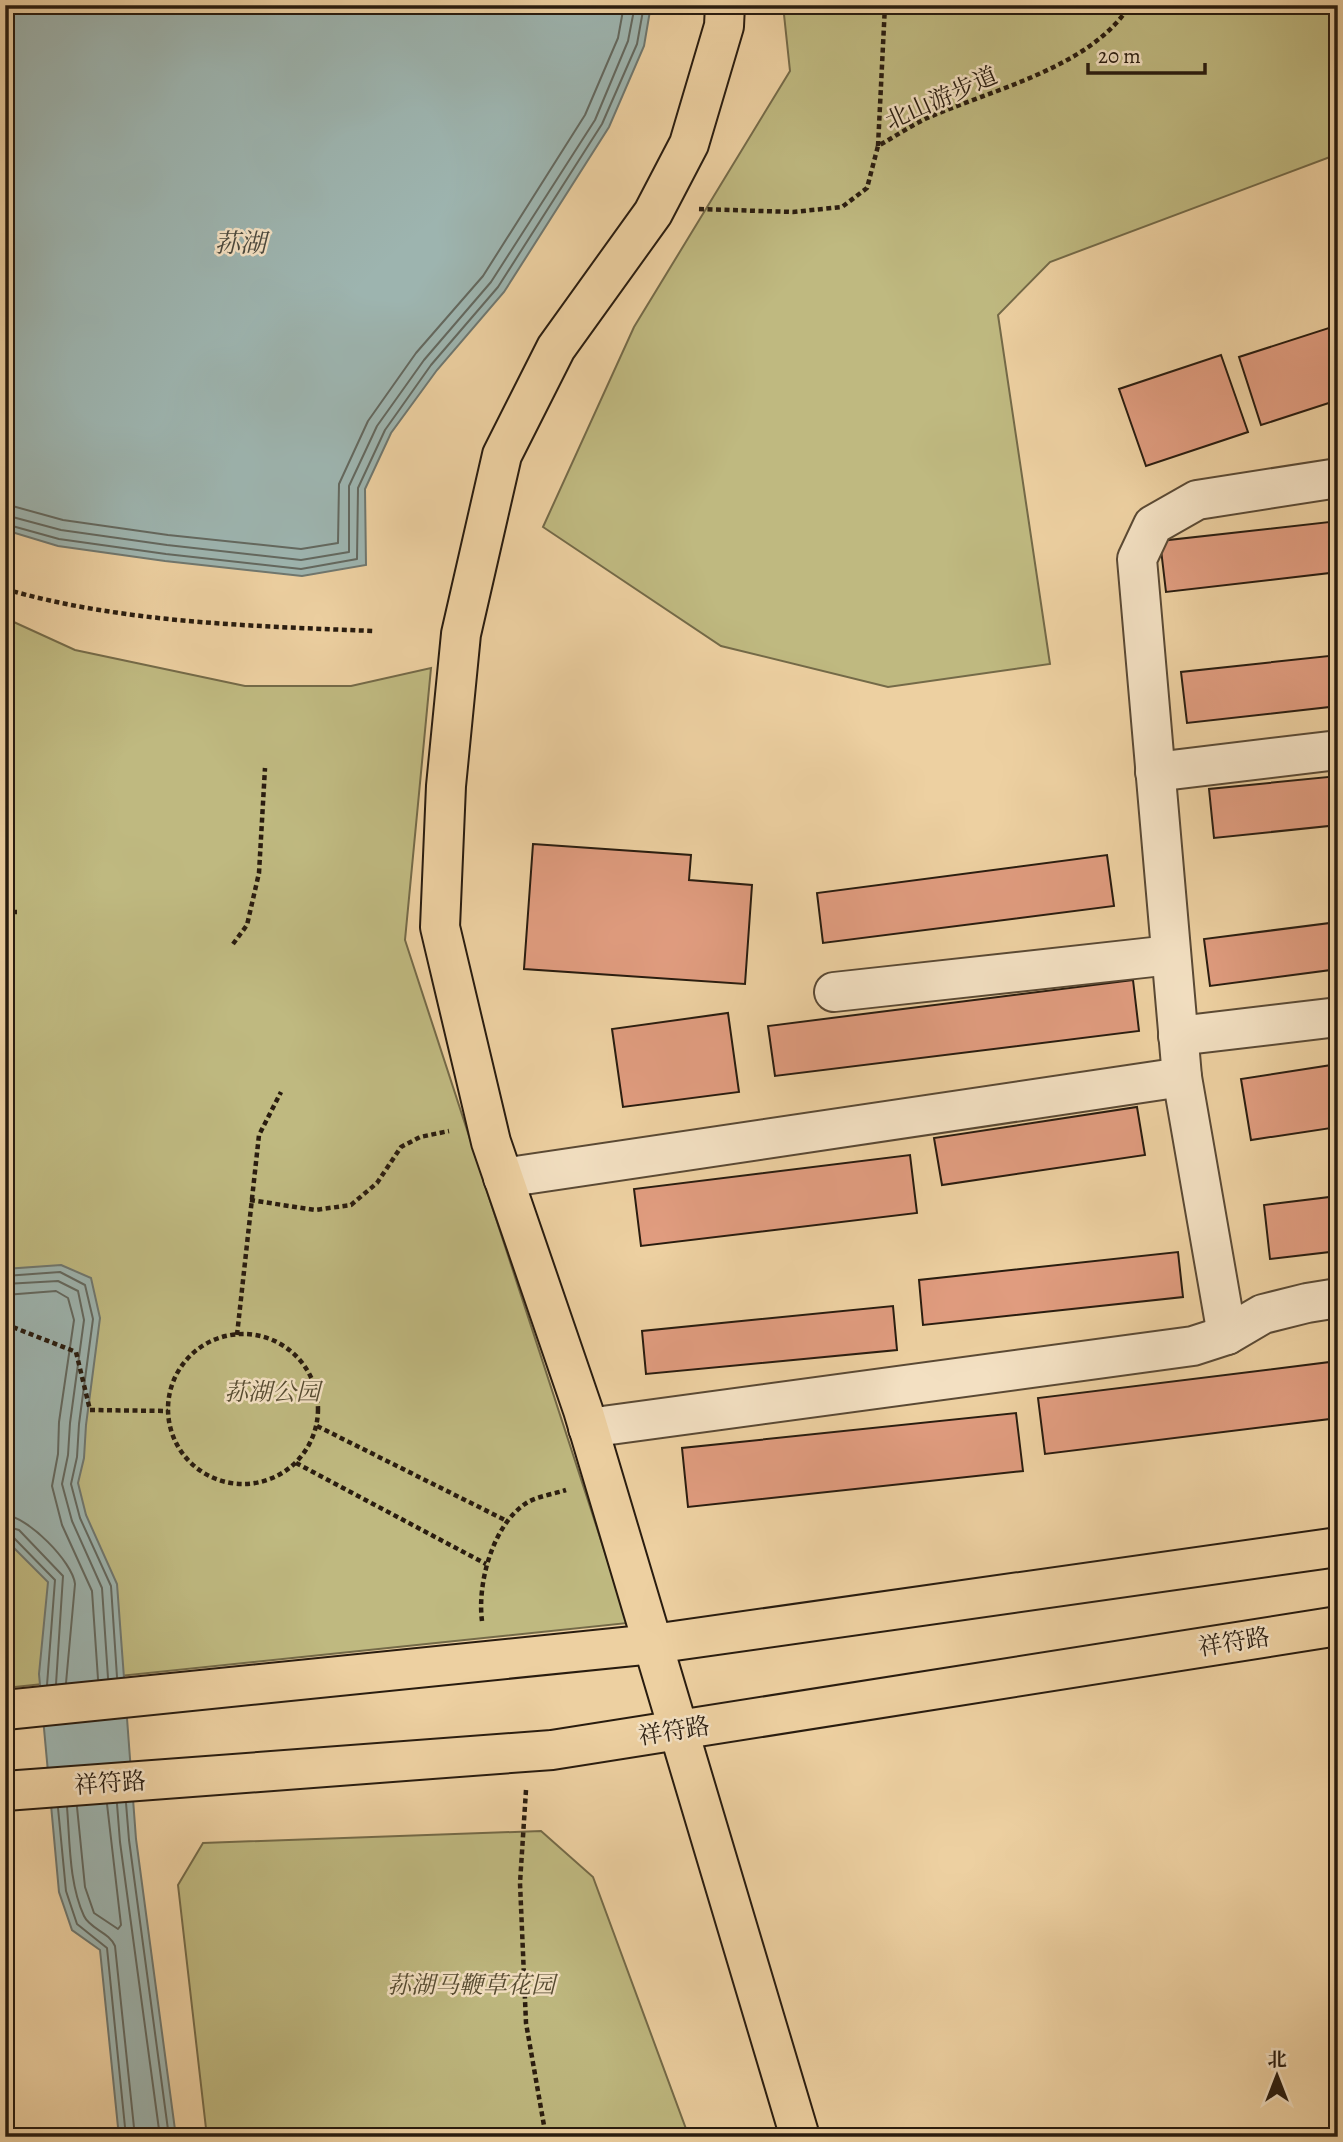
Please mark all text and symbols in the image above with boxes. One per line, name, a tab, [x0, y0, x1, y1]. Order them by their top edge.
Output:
scale bar	[1088, 32, 1205, 76]
text: 20 m	[1098, 42, 1141, 70]
street label: 北山游步道	[880, 59, 1002, 137]
water label: 荪湖	[214, 226, 270, 261]
park label: 荪湖公园	[224, 1376, 324, 1408]
street label: 祥符路	[1196, 1621, 1272, 1663]
street label: 祥符路	[636, 1710, 712, 1752]
street label: 祥符路	[73, 1765, 147, 1801]
park label: 荪湖马鞭草花园	[387, 1969, 559, 2001]
north arrow	[1242, 2040, 1312, 2110]
text: 北	[1267, 2047, 1287, 2073]

